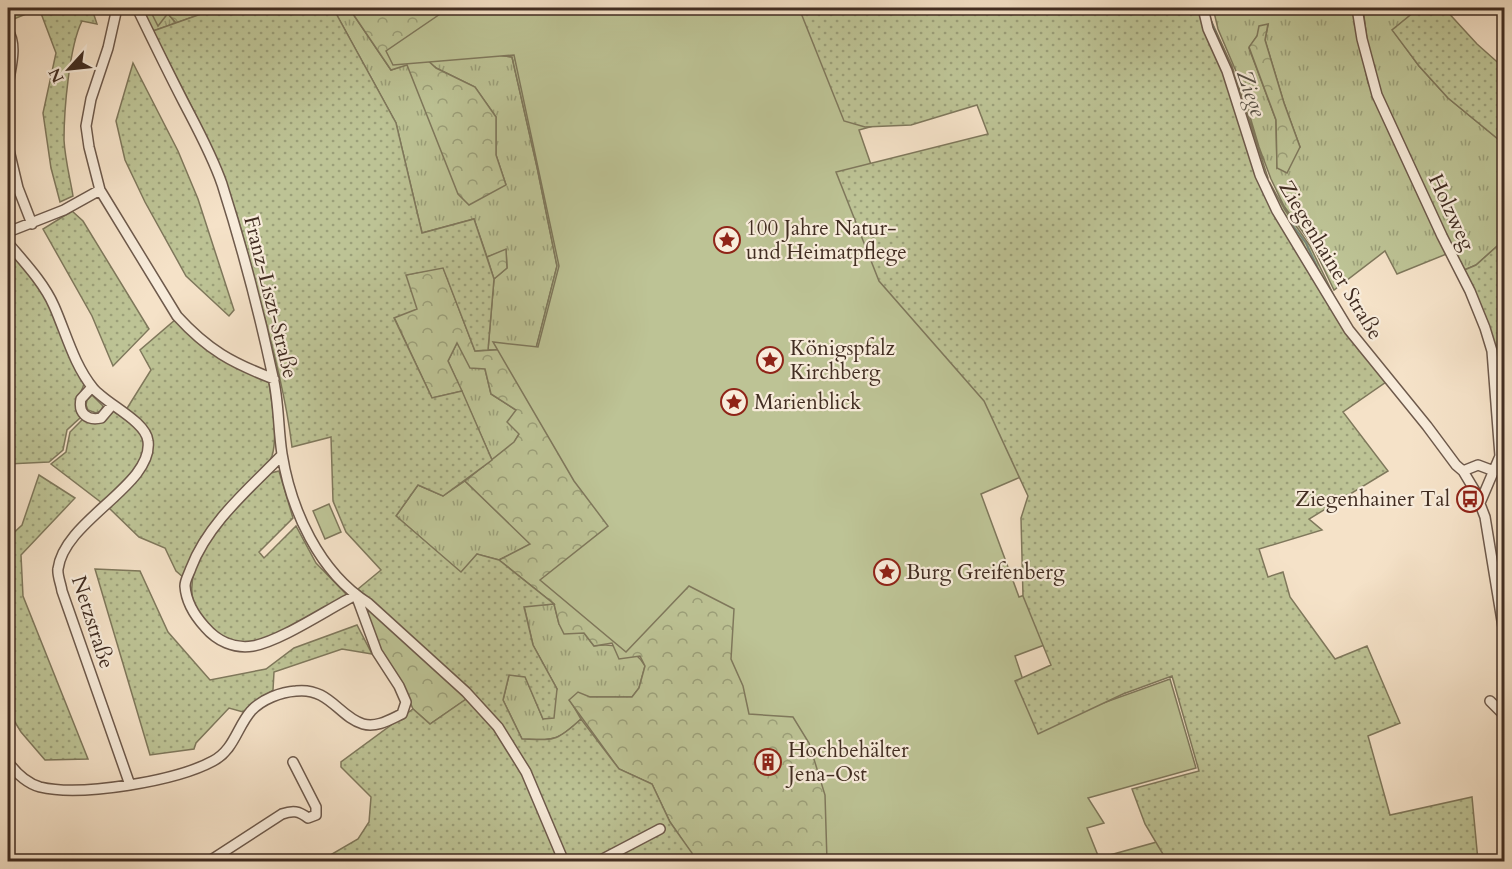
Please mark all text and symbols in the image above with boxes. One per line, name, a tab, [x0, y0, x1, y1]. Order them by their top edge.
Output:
north arrow	[39, 39, 99, 99]
text: N	[44, 64, 69, 87]
water label: Ziege	[1229, 66, 1273, 121]
street label: Holzweg	[1421, 169, 1482, 256]
street label: Ziegenhainer Straße	[1272, 175, 1390, 345]
street label: Franz-Liszt-Straße	[236, 213, 305, 381]
place label: 100 Jahre Natur- und Heimatpflege	[746, 214, 907, 267]
place icon: 100 Jahre Natur- und Heimatpflege	[712, 225, 742, 255]
place label: Königspfalz Kirchberg	[790, 334, 896, 387]
place icon: Königspfalz Kirchberg	[755, 345, 785, 375]
place icon: Marienblick	[719, 387, 749, 417]
place label: Marienblick	[754, 388, 862, 417]
bus stop icon: Ziegenhainer Tal	[1455, 484, 1485, 514]
place label: Ziegenhainer Tal	[1295, 485, 1450, 514]
place icon: Burg Greifenberg	[872, 557, 902, 587]
place label: Burg Greifenberg	[906, 558, 1065, 587]
street label: Netzstraße	[64, 572, 121, 672]
place label: Hochbehälter Jena-Ost	[785, 736, 909, 789]
building icon: Hochbehälter Jena-Ost	[753, 747, 783, 777]

